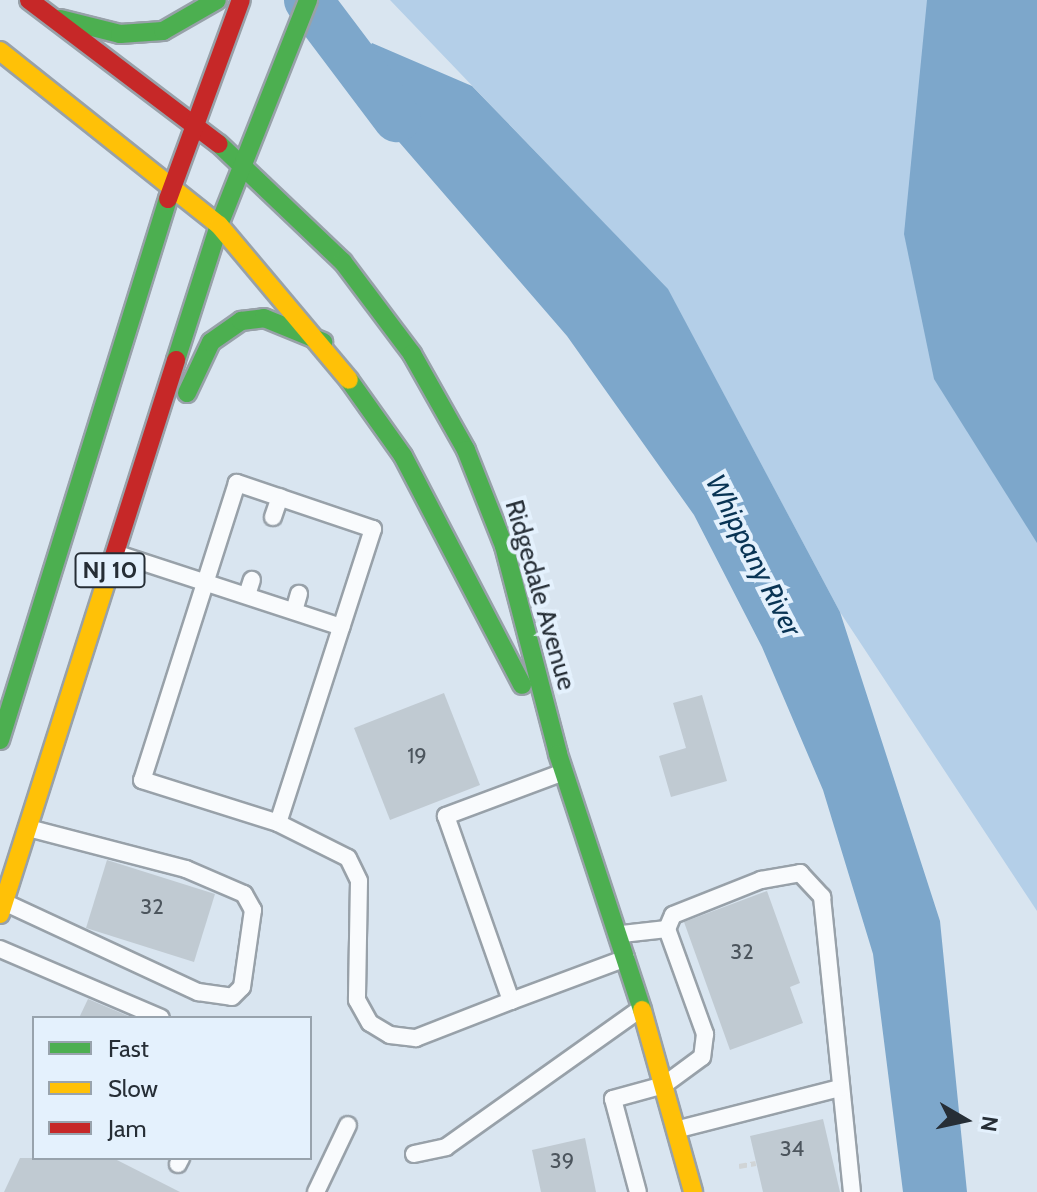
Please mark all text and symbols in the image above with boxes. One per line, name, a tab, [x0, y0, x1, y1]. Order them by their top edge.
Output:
water label: Whippany River	[699, 468, 809, 642]
street label: Ridgedale Avenue	[498, 496, 582, 694]
road number: NJ 10	[74, 550, 146, 590]
house number: 19	[407, 743, 427, 769]
house number: 32	[140, 894, 164, 920]
house number: 32	[730, 939, 754, 965]
legend	[32, 1016, 312, 1160]
text: Fast	[108, 1034, 149, 1063]
text: Slow	[108, 1074, 158, 1103]
north arrow	[925, 1080, 1005, 1160]
text: Jam	[108, 1114, 146, 1143]
text: N	[975, 1114, 1004, 1134]
house number: 34	[780, 1136, 804, 1162]
house number: 39	[550, 1148, 574, 1174]

